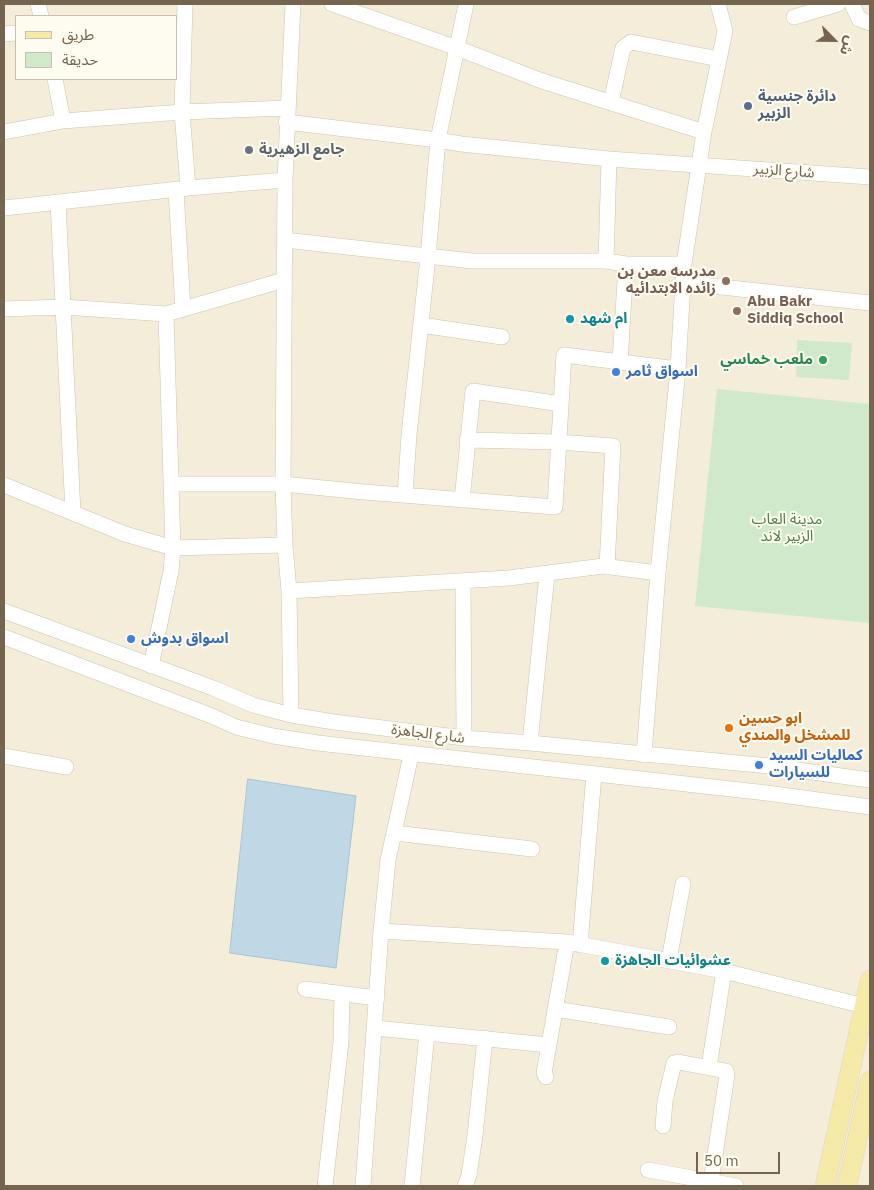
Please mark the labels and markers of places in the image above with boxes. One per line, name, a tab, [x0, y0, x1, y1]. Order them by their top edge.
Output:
place label: دائرة جنسية الزبير	[758, 88, 836, 123]
marker: دائرة جنسية الزبير	[742, 100, 754, 112]
place label: جامع الزهيرية	[259, 141, 344, 159]
marker: جامع الزهيرية	[243, 144, 255, 156]
place label: مدرسه معن بن زائده الابتدائيه	[617, 263, 716, 298]
marker: مدرسه معن بن زائده الابتدائيه	[720, 275, 732, 287]
place label: Abu Bakr Siddiq School	[747, 293, 843, 328]
marker: Abu Bakr Siddiq School	[731, 305, 743, 317]
place label: ام شهد	[580, 310, 627, 328]
marker: ام شهد	[564, 313, 576, 325]
place label: ملعب خماسي	[720, 351, 813, 369]
marker: ملعب خماسي	[817, 354, 829, 366]
place label: اسواق ثامر	[626, 363, 698, 381]
marker: اسواق ثامر	[610, 366, 622, 378]
place label: اسواق بدوش	[141, 630, 229, 648]
marker: اسواق بدوش	[125, 633, 137, 645]
place label: ابو حسين للمشخل والمندي	[739, 710, 850, 745]
marker: ابو حسين للمشخل والمندي	[723, 722, 735, 734]
place label: كماليات السيد للسيارات	[769, 747, 863, 782]
marker: كماليات السيد للسيارات	[753, 759, 765, 771]
place label: عشوائيات الجاهزة	[615, 952, 731, 970]
marker: عشوائيات الجاهزة	[599, 955, 611, 967]

